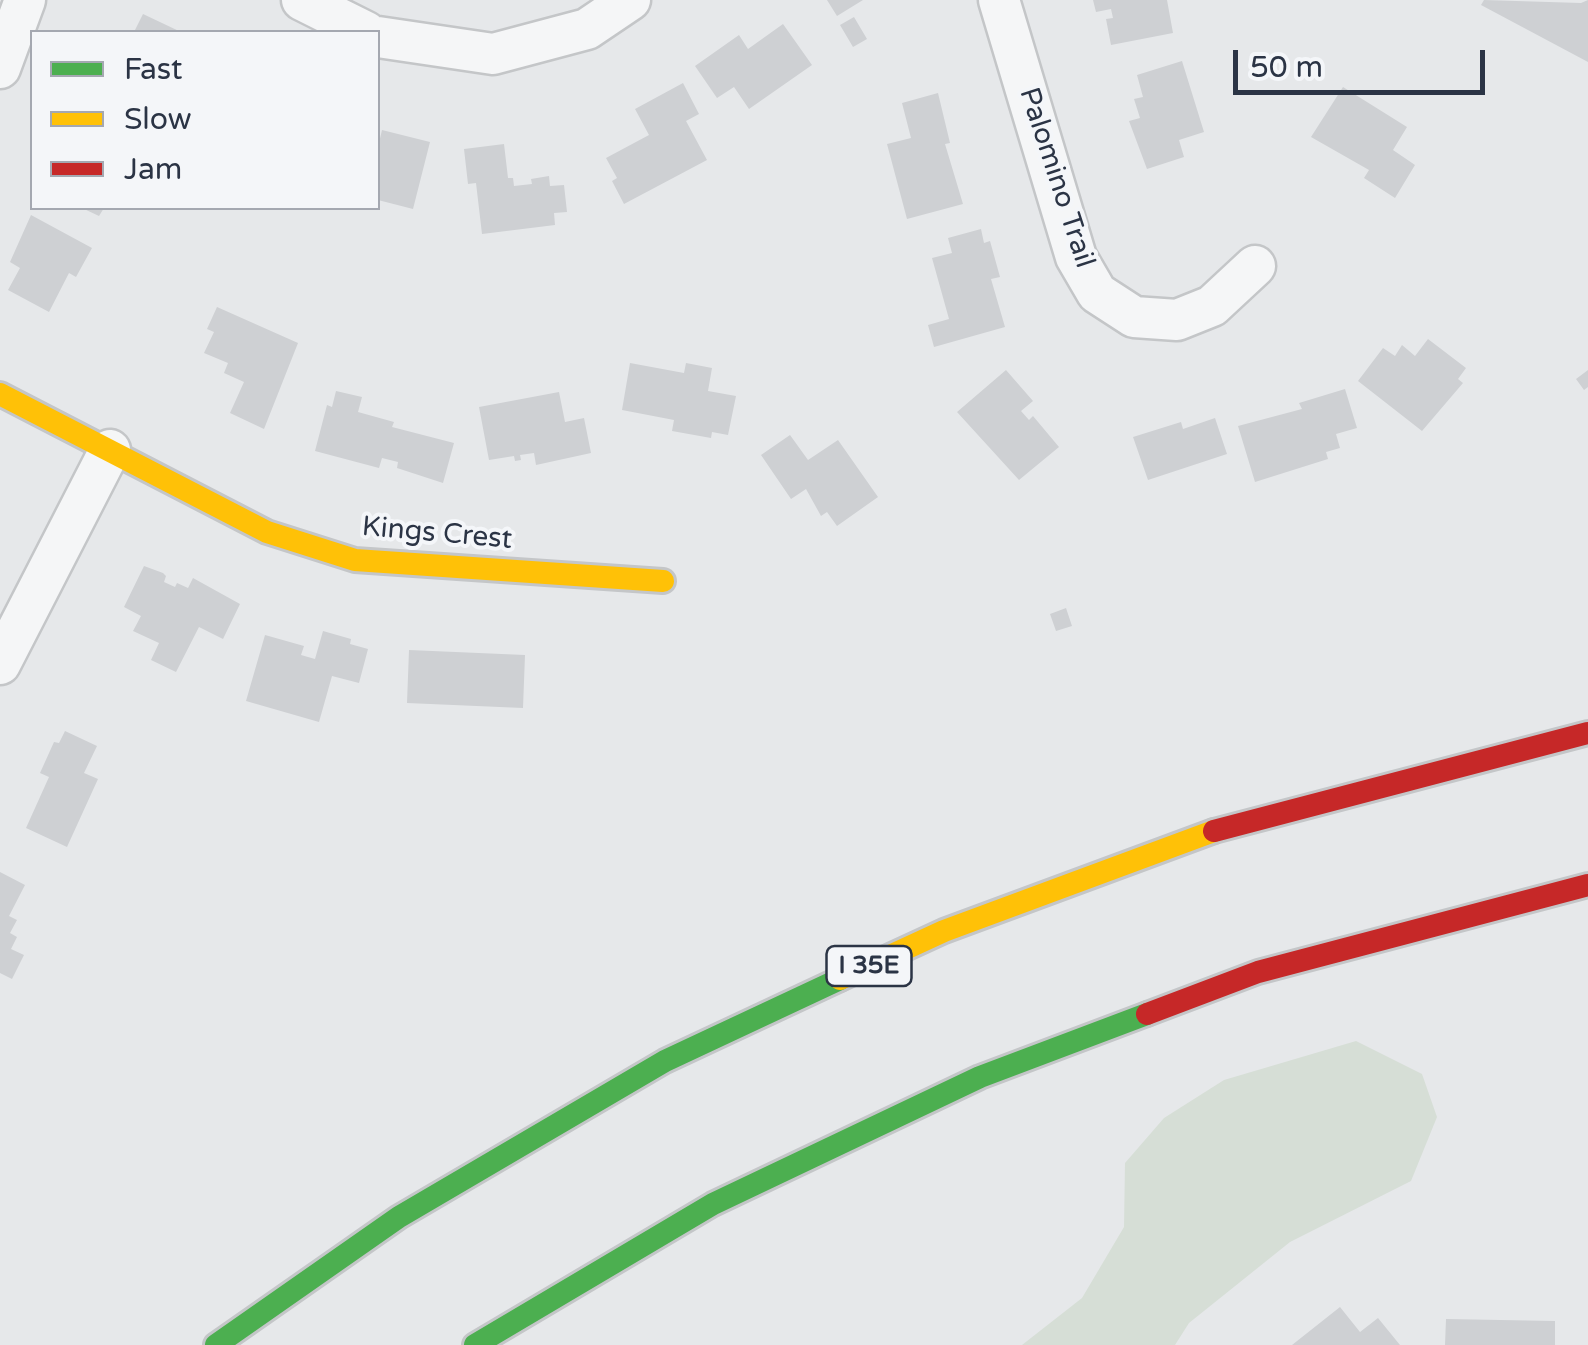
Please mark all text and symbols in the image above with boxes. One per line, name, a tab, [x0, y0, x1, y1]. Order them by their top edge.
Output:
legend	[30, 30, 380, 210]
scale bar	[1238, 30, 1490, 92]
text: 50 m	[1250, 49, 1323, 86]
text: Fast	[124, 51, 183, 88]
street label: Palomino Trail	[1011, 84, 1101, 272]
text: Slow	[124, 101, 192, 138]
text: Jam	[124, 151, 182, 188]
street label: Kings Crest	[361, 511, 513, 557]
road number: I 35E	[826, 946, 912, 986]

